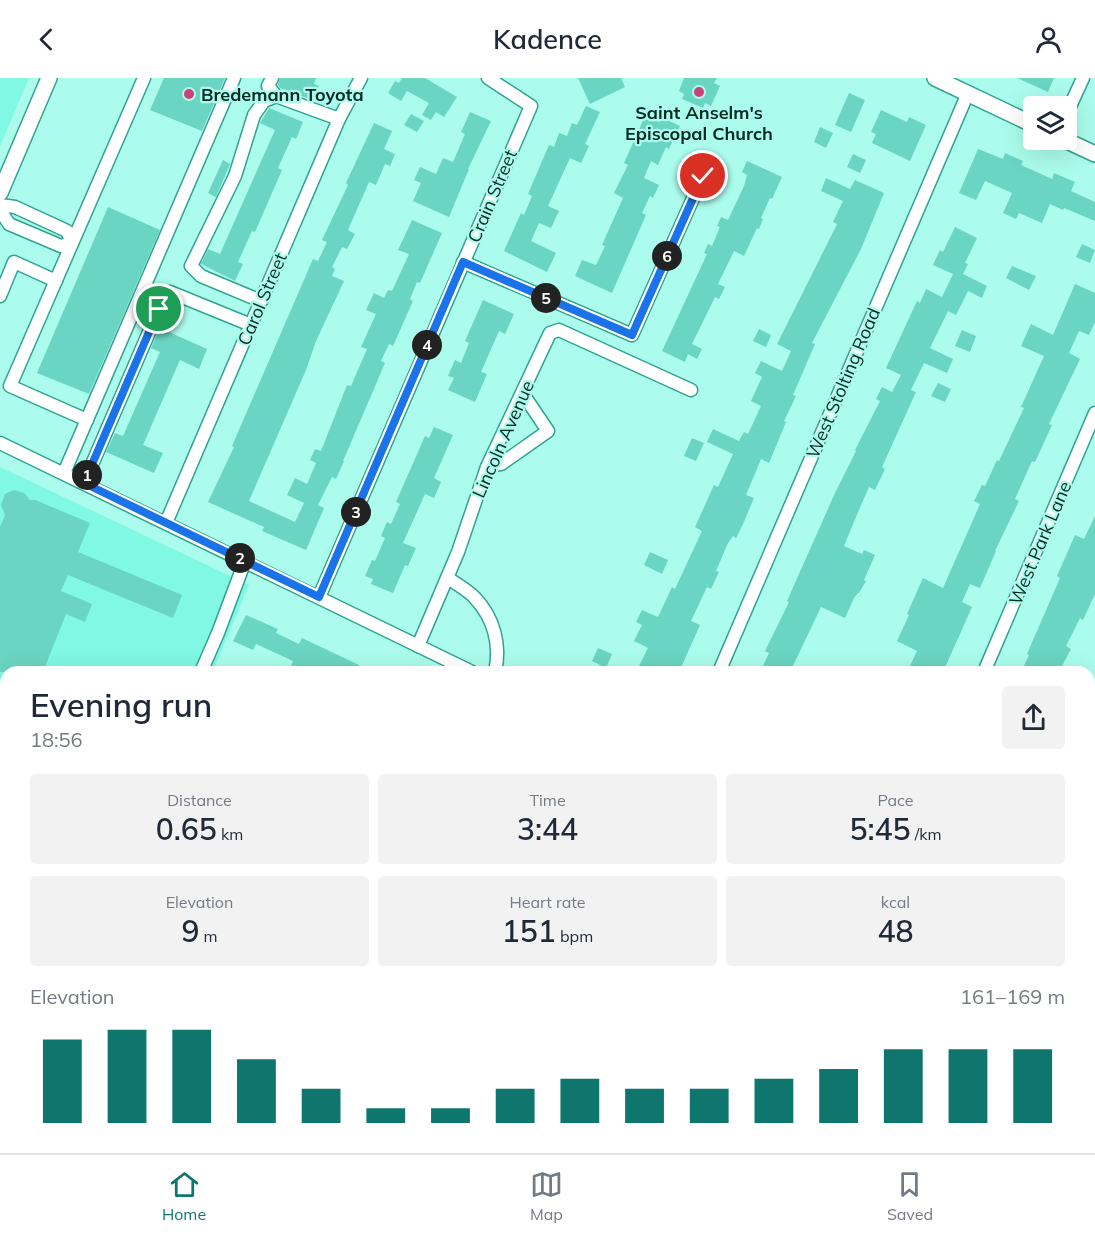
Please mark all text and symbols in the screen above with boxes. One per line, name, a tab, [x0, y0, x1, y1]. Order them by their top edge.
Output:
text: Kadence	[493, 22, 602, 56]
icon: back	[30, 23, 63, 56]
icon: person	[1032, 23, 1065, 56]
place label: Bredemann Toyota	[201, 83, 364, 106]
marker: Saint Anselm's Episcopal Church	[692, 85, 706, 99]
marker: Bredemann Toyota	[182, 87, 196, 101]
map controls	[1023, 96, 1077, 150]
button: layers	[1023, 96, 1077, 150]
place label: Saint Anselm's Episcopal Church	[625, 101, 773, 145]
street label: Crain Street	[462, 146, 522, 246]
pin	[677, 150, 728, 201]
icon: check	[686, 159, 719, 192]
pin: 6	[652, 241, 682, 271]
text: 6	[662, 246, 672, 266]
street label: Carol Street	[232, 249, 292, 349]
pin	[133, 283, 184, 334]
pin: 5	[531, 283, 561, 313]
text: 5	[541, 288, 551, 308]
icon: arrive	[142, 292, 175, 325]
street label: West Stolting Road	[801, 304, 885, 462]
pin: 4	[412, 330, 442, 360]
text: 4	[422, 335, 432, 355]
street label: Lincoln Avenue	[467, 377, 539, 501]
pin: 1	[72, 460, 102, 490]
text: 1	[82, 465, 92, 485]
street label: West Park Lane	[1004, 478, 1076, 608]
pin: 3	[341, 497, 371, 527]
text: 3	[351, 502, 361, 522]
pin: 2	[225, 543, 255, 573]
text: 2	[235, 548, 245, 568]
text: Evening run	[30, 684, 212, 725]
button: share	[1002, 686, 1065, 749]
text: 18:56	[30, 727, 83, 752]
text: Distance	[167, 790, 232, 810]
text: Time	[529, 790, 566, 810]
text: Pace	[877, 790, 914, 810]
text: 0.65	[156, 810, 217, 848]
text: 3:44	[517, 810, 578, 848]
text: 5:45	[849, 810, 911, 848]
text: km	[217, 824, 243, 844]
text: /km	[911, 824, 942, 844]
text: Elevation	[166, 892, 233, 912]
text: Heart rate	[509, 892, 586, 912]
text: kcal	[881, 892, 910, 912]
text: 9	[181, 912, 199, 950]
text: 151	[502, 912, 556, 950]
text: 48	[878, 912, 914, 950]
text: m	[199, 926, 218, 946]
text: bpm	[556, 926, 593, 946]
text: Elevation	[30, 984, 115, 1009]
text: 161–169 m	[960, 984, 1065, 1009]
tab: Home	[162, 1168, 206, 1224]
tab: Map	[530, 1168, 563, 1224]
tab: Saved	[887, 1168, 933, 1224]

